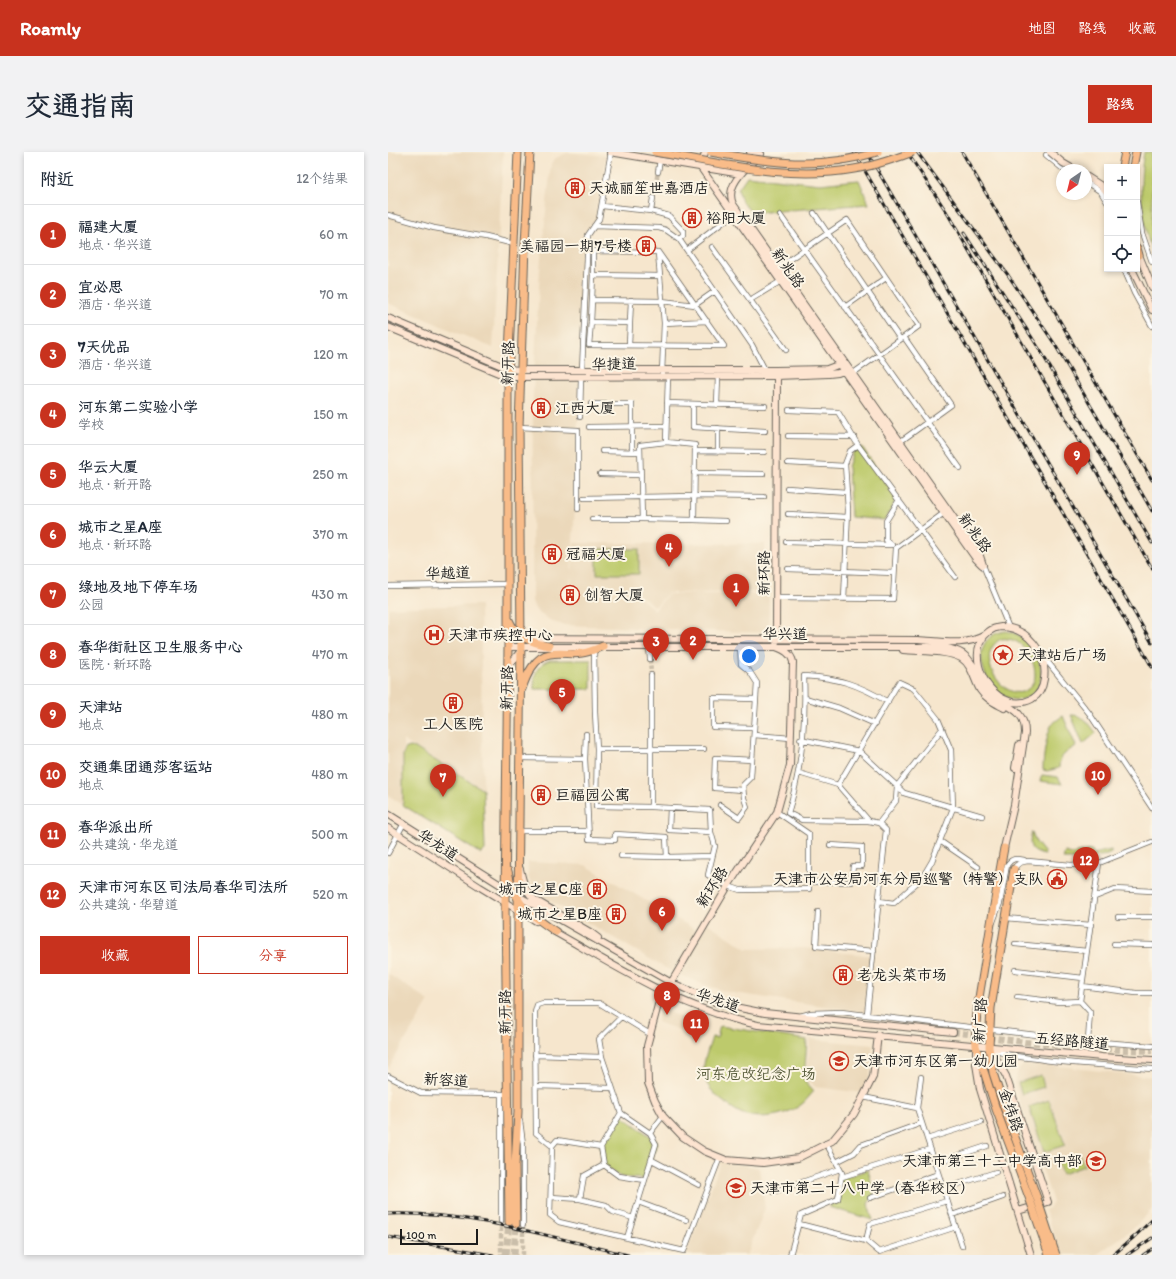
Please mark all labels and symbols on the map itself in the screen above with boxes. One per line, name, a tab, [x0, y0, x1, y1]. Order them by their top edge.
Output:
north arrow	[1056, 164, 1092, 200]
building icon: 天诚丽笙世嘉酒店	[564, 177, 586, 199]
place label: 天诚丽笙世嘉酒店	[589, 179, 709, 197]
building icon: 裕阳大厦	[681, 207, 703, 229]
place label: 裕阳大厦	[706, 209, 766, 227]
building icon: 美福园一期7号楼	[635, 235, 657, 257]
place label: 美福园一期7号楼	[520, 237, 632, 255]
street label: 新兆路	[768, 244, 808, 292]
street label: 新开路	[498, 340, 518, 386]
street label: 华捷道	[591, 355, 637, 373]
building icon: 江西大厦	[530, 397, 552, 419]
place label: 江西大厦	[555, 399, 615, 417]
pin: 9	[1064, 442, 1090, 475]
street label: 新兆路	[954, 510, 996, 556]
pin: 4	[656, 534, 682, 567]
building icon: 冠福大厦	[541, 543, 563, 565]
place label: 冠福大厦	[566, 545, 626, 563]
street label: 新环路	[755, 550, 773, 596]
street label: 华越道	[425, 564, 471, 582]
pin: 1	[723, 574, 749, 607]
building icon: 创智大厦	[559, 584, 581, 606]
place label: 创智大厦	[584, 586, 644, 604]
hospital icon: 天津市疾控中心	[423, 624, 445, 646]
street label: 华兴道	[762, 625, 808, 643]
place label: 天津市疾控中心	[448, 626, 553, 644]
pin: 2	[680, 627, 706, 660]
pin: 3	[643, 628, 669, 661]
place icon: 天津站后广场	[992, 644, 1014, 666]
your location	[739, 646, 759, 666]
place label: 天津站后广场	[1017, 646, 1107, 664]
street label: 新开路	[498, 665, 516, 711]
pin: 5	[549, 679, 575, 712]
building icon: 工人医院	[442, 692, 464, 714]
place label: 工人医院	[423, 715, 483, 733]
pin: 10	[1085, 762, 1111, 795]
pin: 7	[430, 764, 456, 797]
building icon: 巨福园公寓	[530, 784, 552, 806]
place label: 巨福园公寓	[555, 786, 630, 804]
street label: 华龙道	[414, 825, 462, 865]
pin: 12	[1073, 847, 1099, 880]
street label: 新环路	[692, 863, 732, 911]
public building icon: 天津市公安局河东分局巡警（特警）支队	[1046, 868, 1068, 890]
place label: 天津市公安局河东分局巡警（特警）支队	[773, 870, 1043, 888]
building icon: 城市之星C座	[586, 878, 608, 900]
place label: 城市之星C座	[498, 880, 583, 898]
pin: 6	[649, 898, 675, 931]
building icon: 城市之星B座	[605, 903, 627, 925]
place label: 城市之星B座	[517, 905, 602, 923]
building icon: 老龙头菜市场	[832, 964, 854, 986]
place label: 老龙头菜市场	[857, 966, 947, 984]
pin: 8	[654, 982, 680, 1015]
street label: 华龙道	[694, 984, 742, 1016]
street label: 新开路	[496, 989, 514, 1035]
street label: 新广路	[970, 997, 990, 1043]
pin: 11	[683, 1010, 709, 1043]
street label: 五经路隧道	[1034, 1029, 1110, 1053]
school or university icon: 天津市河东区第一幼儿园	[828, 1050, 850, 1072]
place label: 天津市河东区第一幼儿园	[853, 1052, 1018, 1070]
park label: 河东危改纪念广场	[696, 1065, 816, 1083]
street label: 新容道	[423, 1069, 469, 1091]
street label: 金纬路	[995, 1086, 1027, 1134]
school or university icon: 天津市第三十二中学高中部	[1085, 1150, 1107, 1172]
place label: 天津市第三十二中学高中部	[902, 1152, 1082, 1170]
school or university icon: 天津市第二十八中学（春华校区）	[725, 1177, 747, 1199]
place label: 天津市第二十八中学（春华校区）	[750, 1179, 975, 1197]
scale bar	[400, 1227, 478, 1246]

